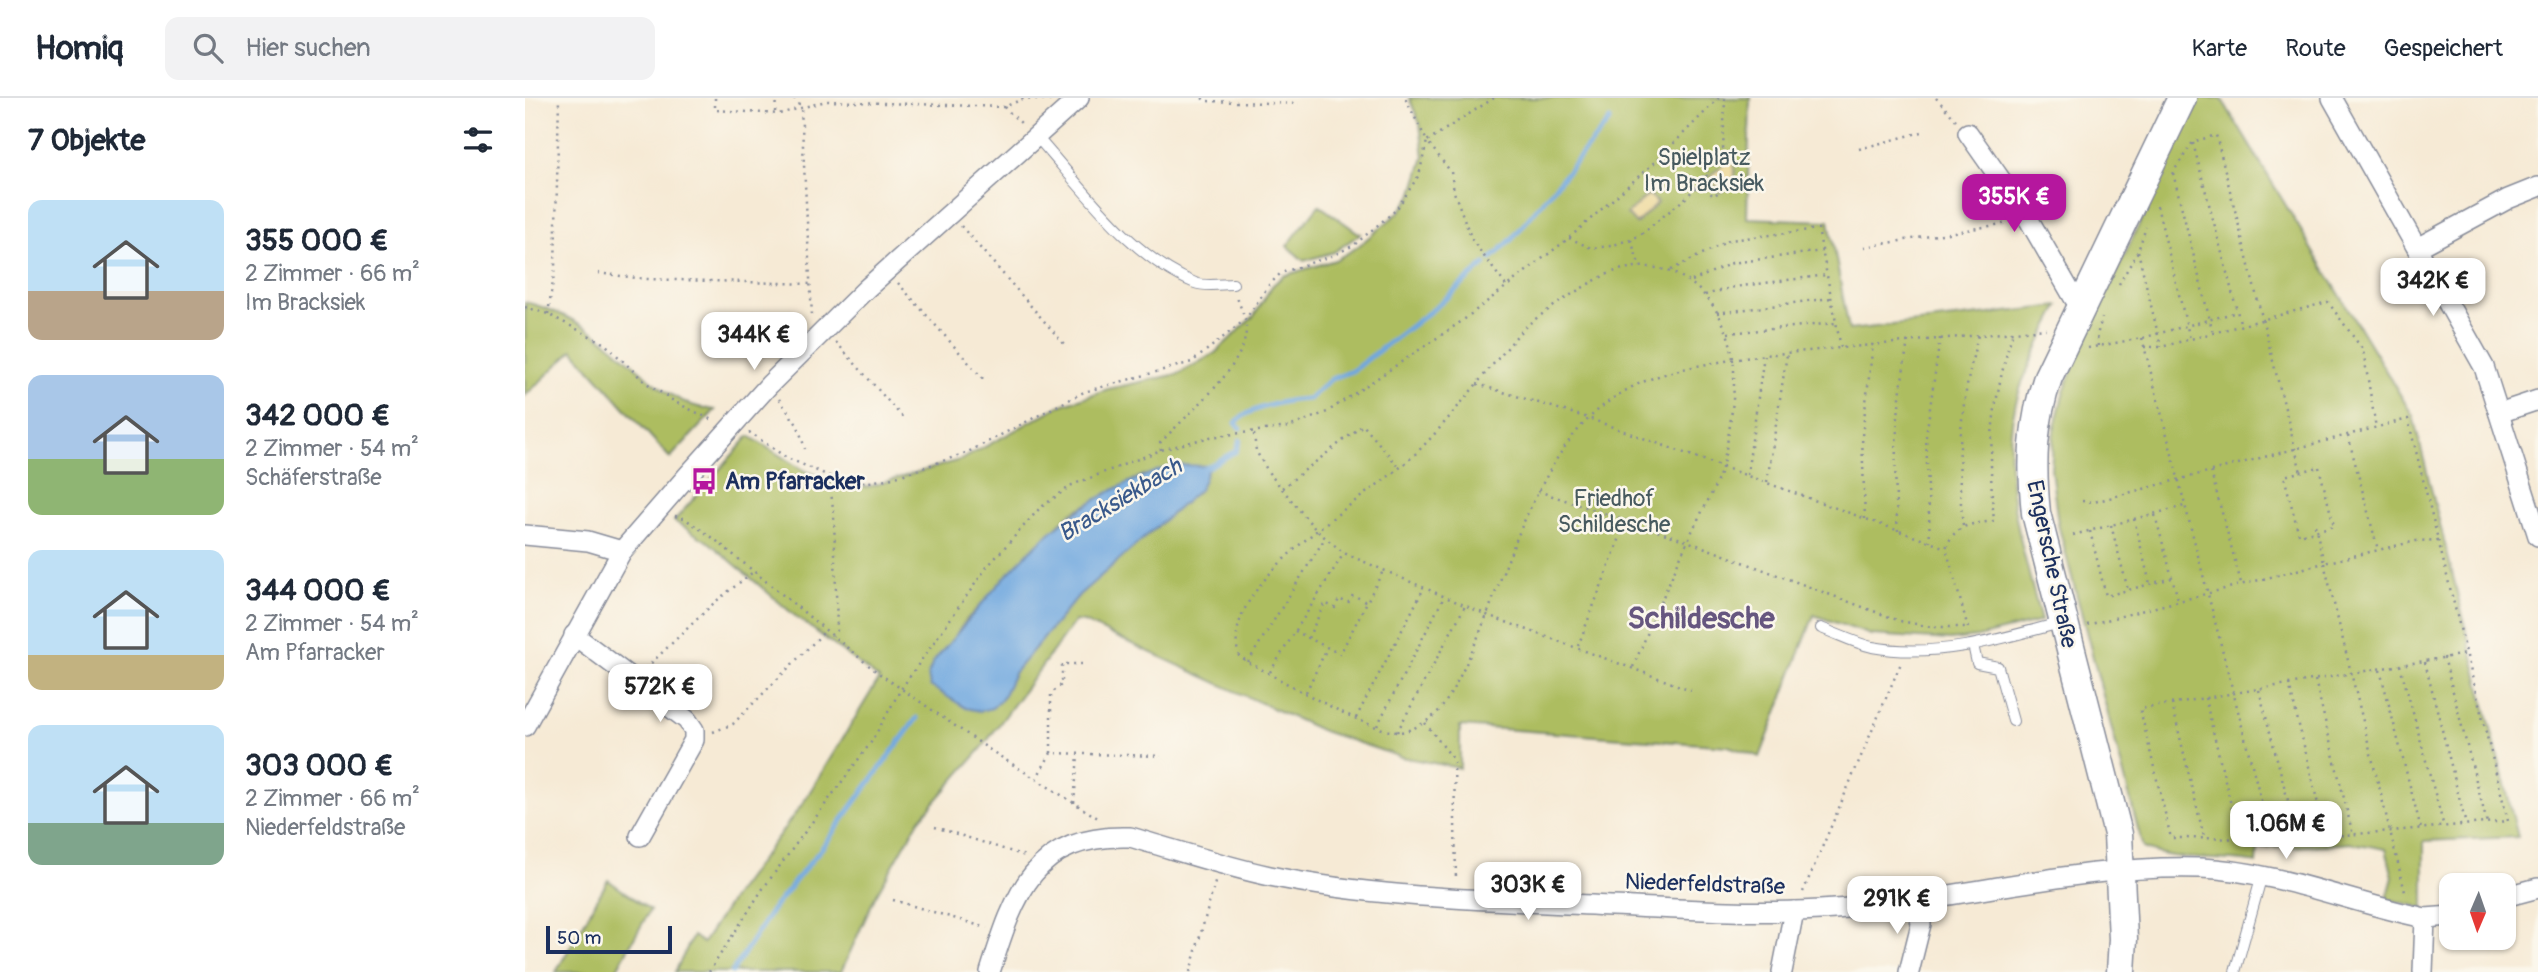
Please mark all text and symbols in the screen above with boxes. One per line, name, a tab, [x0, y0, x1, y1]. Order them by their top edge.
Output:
search box	[165, 17, 655, 80]
text: Homiq	[35, 28, 123, 69]
icon: search	[189, 29, 227, 67]
text: Hier suchen	[245, 32, 371, 64]
text: Karte	[2191, 34, 2247, 63]
text: Route	[2285, 34, 2346, 63]
text: Gespeichert	[2384, 34, 2503, 63]
icon: filters	[459, 121, 497, 159]
text: 7 Objekte	[28, 122, 145, 159]
park label: Spielplatz Im Bracksiek	[1644, 143, 1765, 198]
pin: 355K €	[1957, 174, 2071, 234]
text: 355K €	[1978, 182, 2050, 211]
text: 355 000 €	[245, 222, 389, 259]
icon: home	[84, 228, 168, 312]
pin: 342K €	[2376, 258, 2490, 318]
text: 2 Zimmer · 66 m²	[245, 259, 420, 288]
text: 342K €	[2396, 266, 2470, 295]
text: Im Bracksiek	[245, 288, 365, 317]
pin: 344K €	[697, 313, 811, 372]
text: 344K €	[717, 320, 791, 349]
text: 342 000 €	[245, 397, 390, 434]
icon: home	[84, 403, 168, 487]
text: 2 Zimmer · 54 m²	[245, 434, 419, 463]
water label: Bracksiekbach	[1053, 451, 1188, 548]
text: Schäferstraße	[245, 463, 382, 492]
bus stop icon: Am Pfarracker	[689, 466, 719, 496]
place label: Am Pfarracker	[725, 467, 865, 496]
street label: Engersche Straße	[2020, 478, 2084, 651]
park label: Friedhof Schildesche	[1558, 484, 1671, 539]
text: 344 000 €	[245, 572, 391, 609]
icon: home	[84, 578, 168, 662]
district label: Schildesche	[1628, 600, 1776, 637]
text: 2 Zimmer · 54 m²	[245, 609, 419, 638]
text: Am Pfarracker	[245, 638, 385, 667]
pin: 572K €	[603, 664, 717, 724]
text: 572K €	[624, 672, 696, 701]
text: 303 000 €	[245, 747, 393, 784]
icon: home	[84, 753, 168, 837]
text: 2 Zimmer · 66 m²	[245, 784, 420, 813]
pin: 1.06M €	[2221, 802, 2351, 861]
text: 1.06M €	[2246, 809, 2326, 838]
text: Niederfeldstraße	[245, 813, 405, 842]
pin: 303K €	[1471, 862, 1585, 922]
street label: Niederfeldstraße	[1624, 867, 1786, 901]
text: 303K €	[1490, 870, 1566, 899]
north arrow	[2439, 873, 2517, 950]
map controls	[2439, 873, 2516, 950]
pin: 291K €	[1840, 876, 1954, 936]
text: 291K €	[1863, 884, 1931, 913]
scale bar	[546, 923, 672, 955]
text: 50 m	[557, 926, 601, 950]

